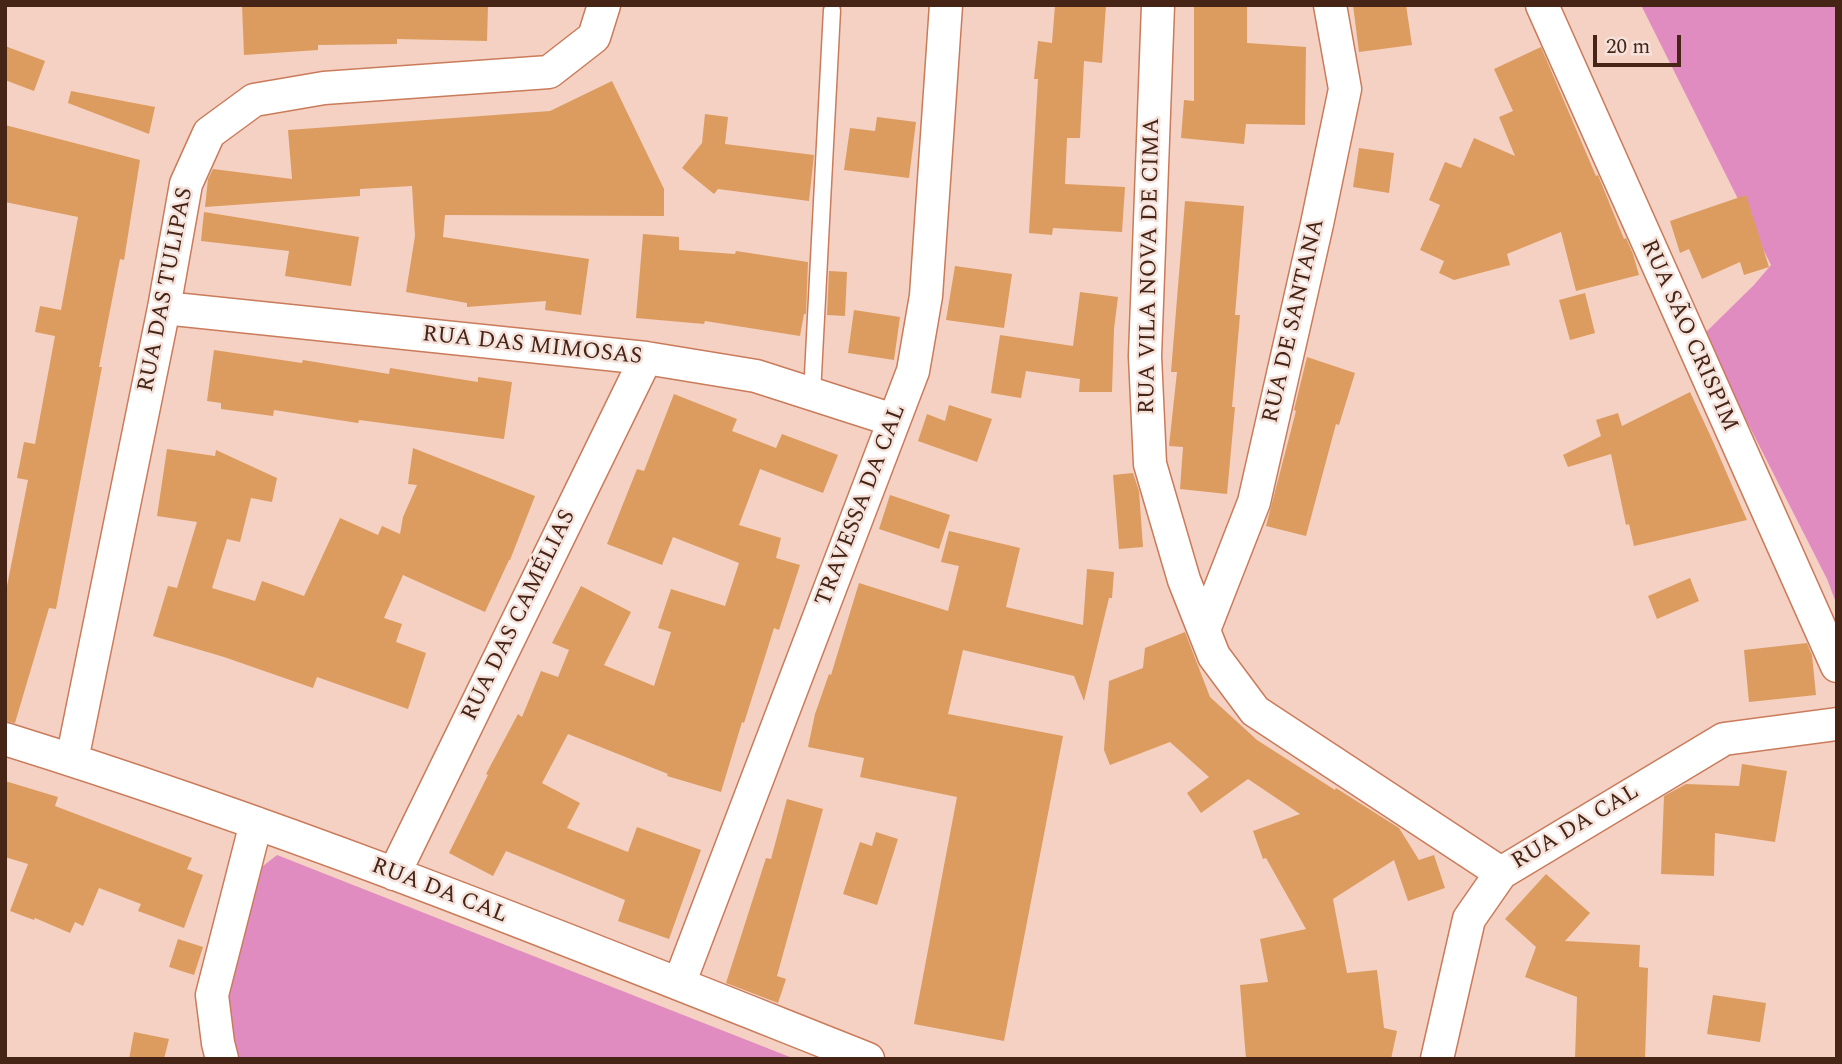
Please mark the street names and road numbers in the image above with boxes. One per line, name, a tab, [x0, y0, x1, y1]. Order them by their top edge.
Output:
street label: RUA VILA NOVA DE CIMA	[1135, 118, 1167, 414]
street label: RUA DAS TULIPAS	[134, 186, 200, 394]
street label: RUA DE SANTANA	[1258, 216, 1332, 426]
street label: RUA SÃO CRISPIM	[1633, 236, 1743, 436]
street label: RUA DAS MIMOSAS	[421, 322, 643, 372]
street label: TRAVESSA DA CAL	[811, 401, 913, 611]
street label: RUA DAS CAMÉLIAS	[457, 506, 583, 726]
street label: RUA DA CAL	[1507, 779, 1645, 877]
street label: RUA DA CAL	[367, 853, 511, 931]

